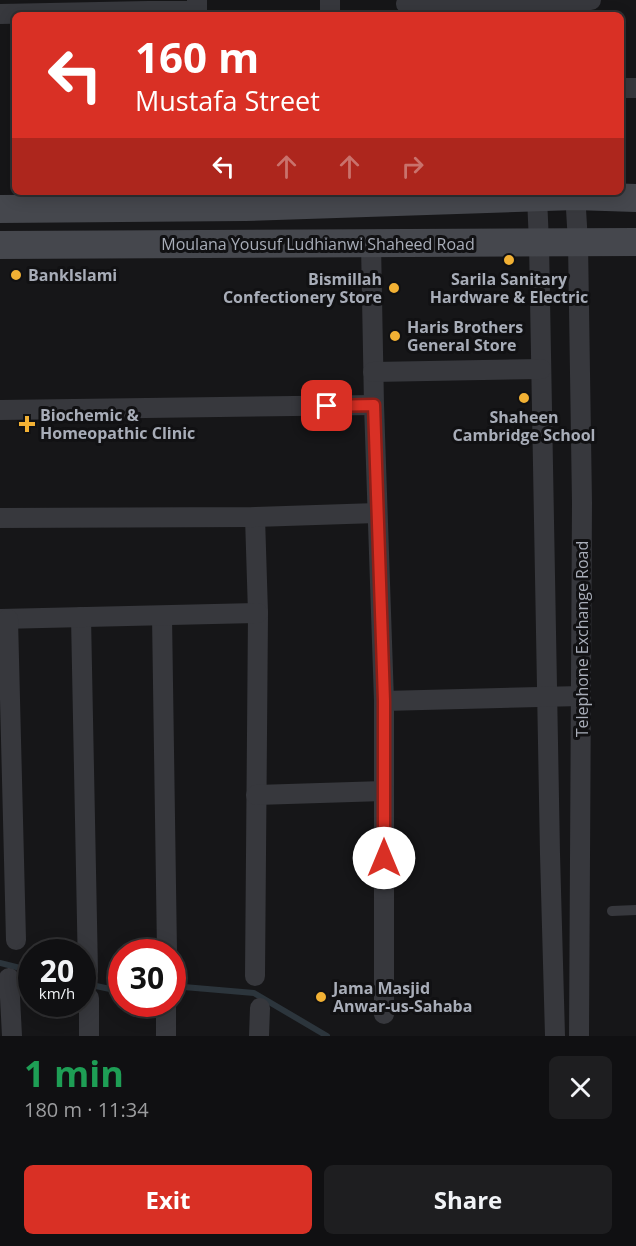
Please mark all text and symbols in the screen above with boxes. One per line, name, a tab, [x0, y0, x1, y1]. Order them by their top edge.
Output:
text: 160 m	[135, 28, 259, 85]
icon: left	[36, 36, 114, 114]
text: Mustafa Street	[135, 82, 320, 119]
icon: left	[207, 150, 240, 183]
icon: ahead	[270, 150, 303, 183]
icon: ahead	[333, 150, 366, 183]
icon: right	[396, 150, 429, 183]
street label: Moulana Yousuf Ludhianwi Shaheed Road	[161, 233, 475, 255]
marker: Sarila Sanitary Hardware & Electric	[502, 253, 516, 267]
place label: BankIslami	[28, 264, 117, 286]
marker: BankIslami	[9, 268, 23, 282]
place label: Bismillah Confectionery Store	[223, 268, 382, 308]
place label: Sarila Sanitary Hardware & Electric	[430, 268, 588, 308]
marker: Bismillah Confectionery Store	[387, 281, 401, 295]
place label: Haris Brothers General Store	[407, 316, 523, 356]
marker: Haris Brothers General Store	[388, 329, 402, 343]
pin	[301, 380, 352, 431]
icon: arrive	[310, 389, 343, 422]
marker: Shaheen Cambridge School	[517, 391, 531, 405]
place label: Biochemic & Homeopathic Clinic	[40, 404, 195, 444]
place label: Shaheen Cambridge School	[453, 406, 595, 446]
marker: Biochemic & Homeopathic Clinic	[18, 415, 36, 433]
street label: Telephone Exchange Road	[571, 541, 593, 737]
position arrow	[352, 826, 416, 890]
speed limit sign: 30	[108, 939, 186, 1017]
text: 20	[40, 950, 74, 991]
place label: Jama Masjid Anwar-us-Sahaba	[331, 977, 472, 1017]
text: km/h	[39, 983, 75, 1003]
marker: Jama Masjid Anwar-us-Sahaba	[314, 990, 328, 1004]
text: 1 min	[24, 1049, 124, 1098]
button: close	[549, 1056, 612, 1119]
text: 180 m · 11:34	[24, 1096, 149, 1123]
button: Exit	[24, 1165, 312, 1234]
button: Share	[324, 1165, 612, 1234]

